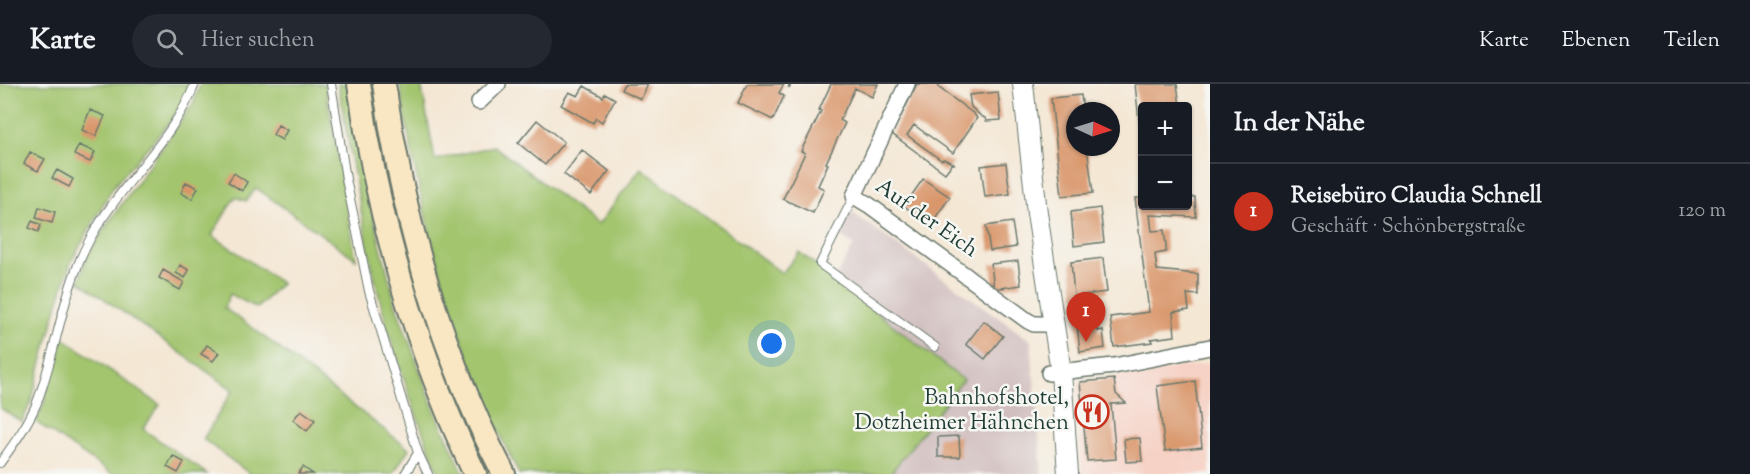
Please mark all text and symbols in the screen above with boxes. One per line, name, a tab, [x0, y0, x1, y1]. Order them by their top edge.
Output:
search box	[132, 14, 552, 68]
text: Karte	[30, 21, 96, 61]
icon: search	[153, 25, 186, 58]
text: Hier suchen	[201, 25, 315, 57]
text: Karte	[1479, 26, 1529, 56]
text: Ebenen	[1562, 26, 1630, 56]
text: Teilen	[1663, 26, 1720, 56]
north arrow	[1066, 102, 1120, 156]
map controls	[1138, 102, 1192, 210]
button: +	[1138, 102, 1192, 156]
text: In der Nähe	[1234, 105, 1365, 142]
button: −	[1138, 156, 1192, 210]
street label: Auf der Eich	[868, 172, 984, 266]
text: Reisebüro Claudia Schnell	[1291, 181, 1542, 213]
text: 1	[1250, 197, 1257, 226]
text: 120 m	[1678, 197, 1726, 226]
text: Geschäft · Schönbergstraße	[1291, 213, 1526, 242]
pin: 1	[1066, 292, 1106, 342]
your location	[757, 329, 786, 358]
place label: Bahnhofshotel, Dotzheimer Hähnchen	[854, 383, 1069, 440]
restaurant icon: Bahnhofshotel, Dotzheimer Hähnchen	[1074, 394, 1110, 430]

